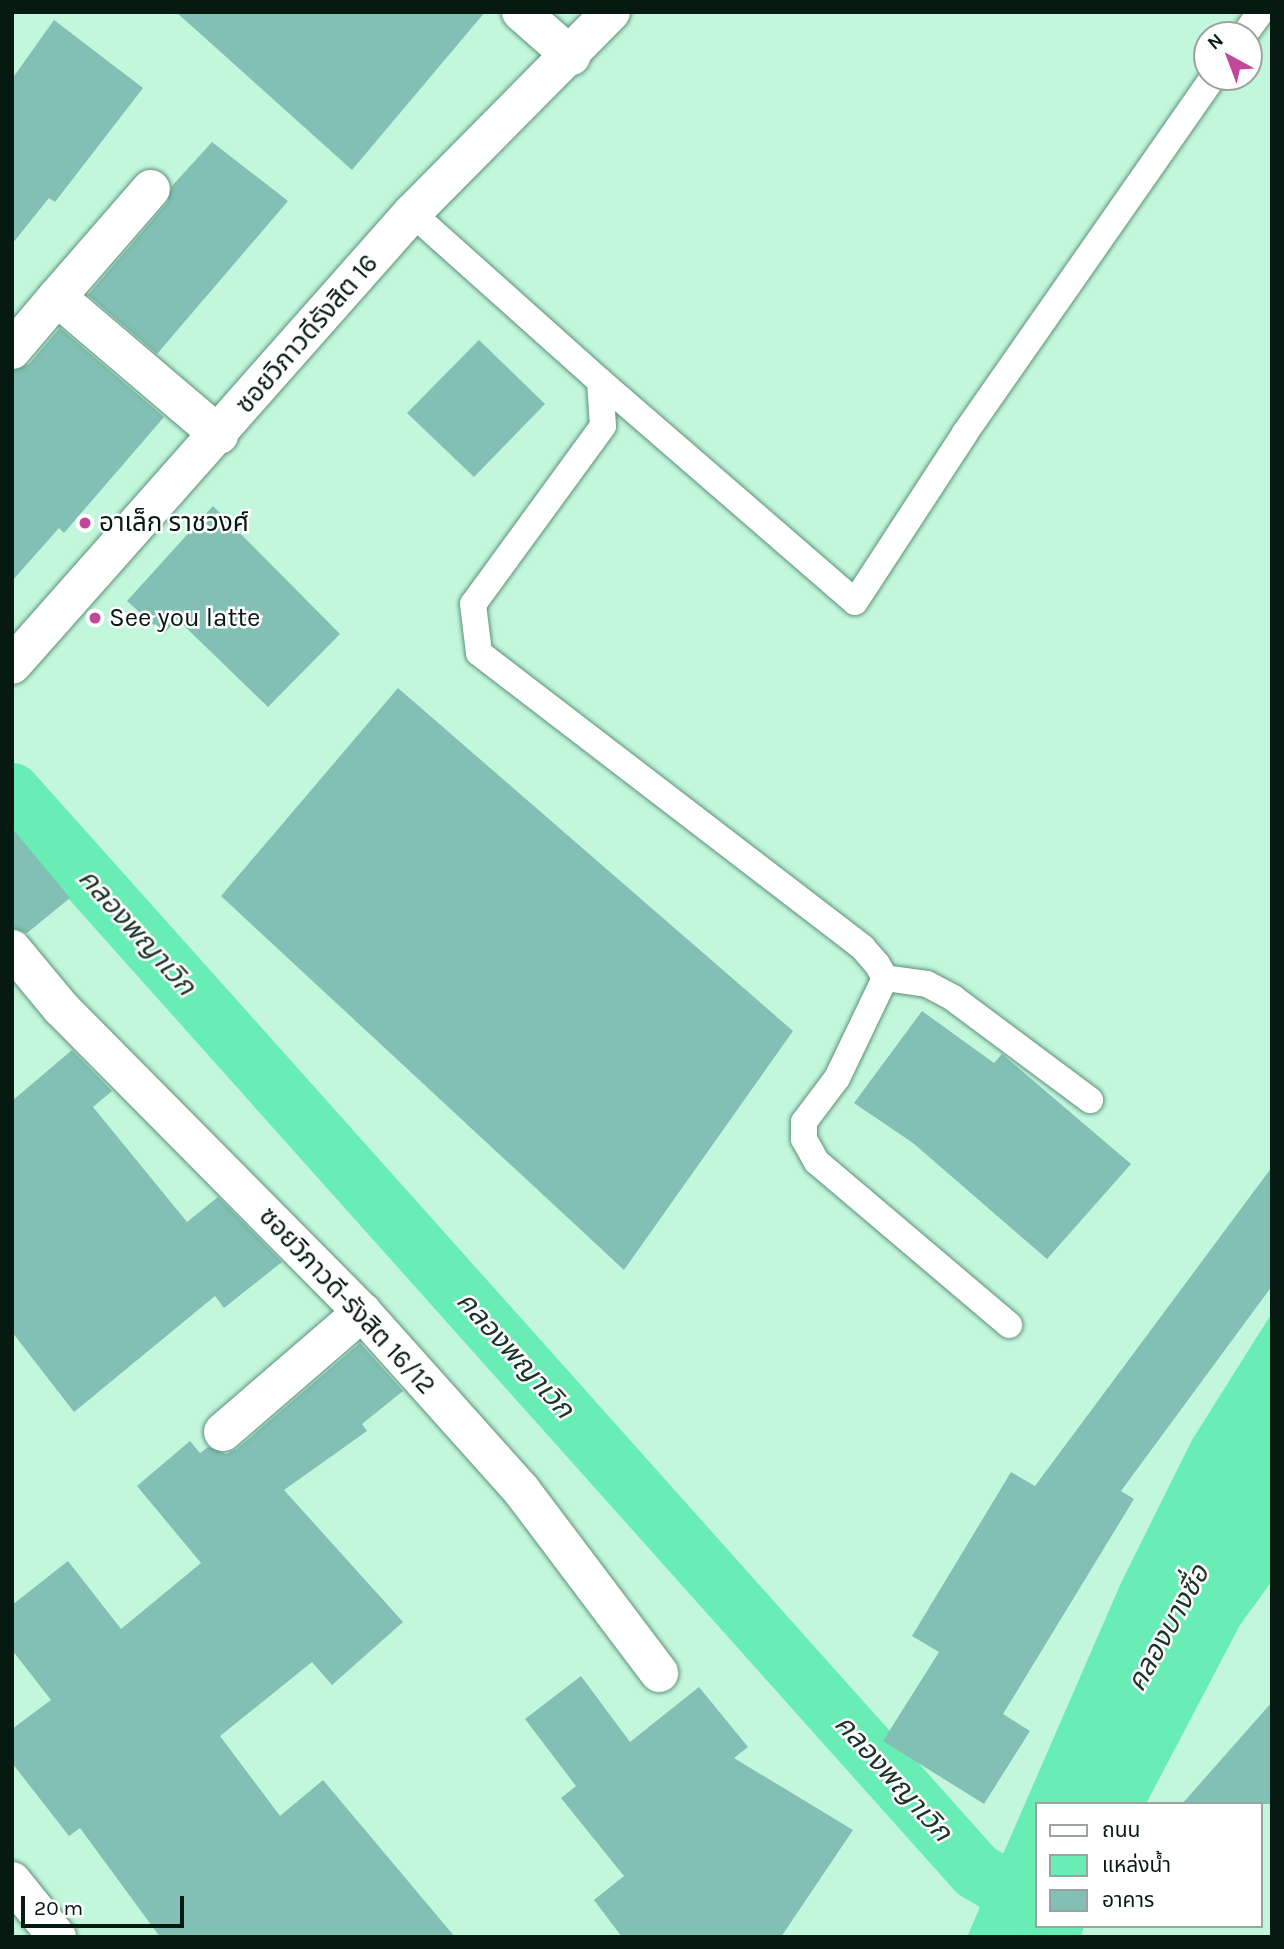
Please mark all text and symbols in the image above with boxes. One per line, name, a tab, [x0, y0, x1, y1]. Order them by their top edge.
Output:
north arrow	[1193, 21, 1263, 91]
text: N	[1203, 29, 1228, 54]
street label: ซอยวิภาวดีรังสิต 16	[229, 248, 385, 420]
place label: อาเล็ก ราชวงศ์	[99, 507, 249, 539]
marker: อาเล็ก ราชวงศ์	[77, 515, 93, 531]
place label: See you latte	[109, 602, 260, 634]
marker: See you latte	[87, 610, 103, 626]
water label: คลองพญาเวิก	[71, 862, 203, 1002]
street label: ซอยวิภาวดี-รังสิต 16/12	[252, 1201, 442, 1401]
water label: คลองพญาเวิก	[449, 1285, 581, 1425]
water label: คลองบางซื่อ	[1120, 1559, 1216, 1697]
water label: คลองพญาเวิก	[827, 1708, 959, 1848]
legend	[1036, 1802, 1263, 1928]
text: ถนน	[1102, 1818, 1140, 1842]
text: แหล่งน้ำ	[1102, 1853, 1171, 1877]
scale bar	[24, 1882, 187, 1926]
text: อาคาร	[1102, 1888, 1154, 1912]
text: 20 m	[34, 1896, 83, 1920]

